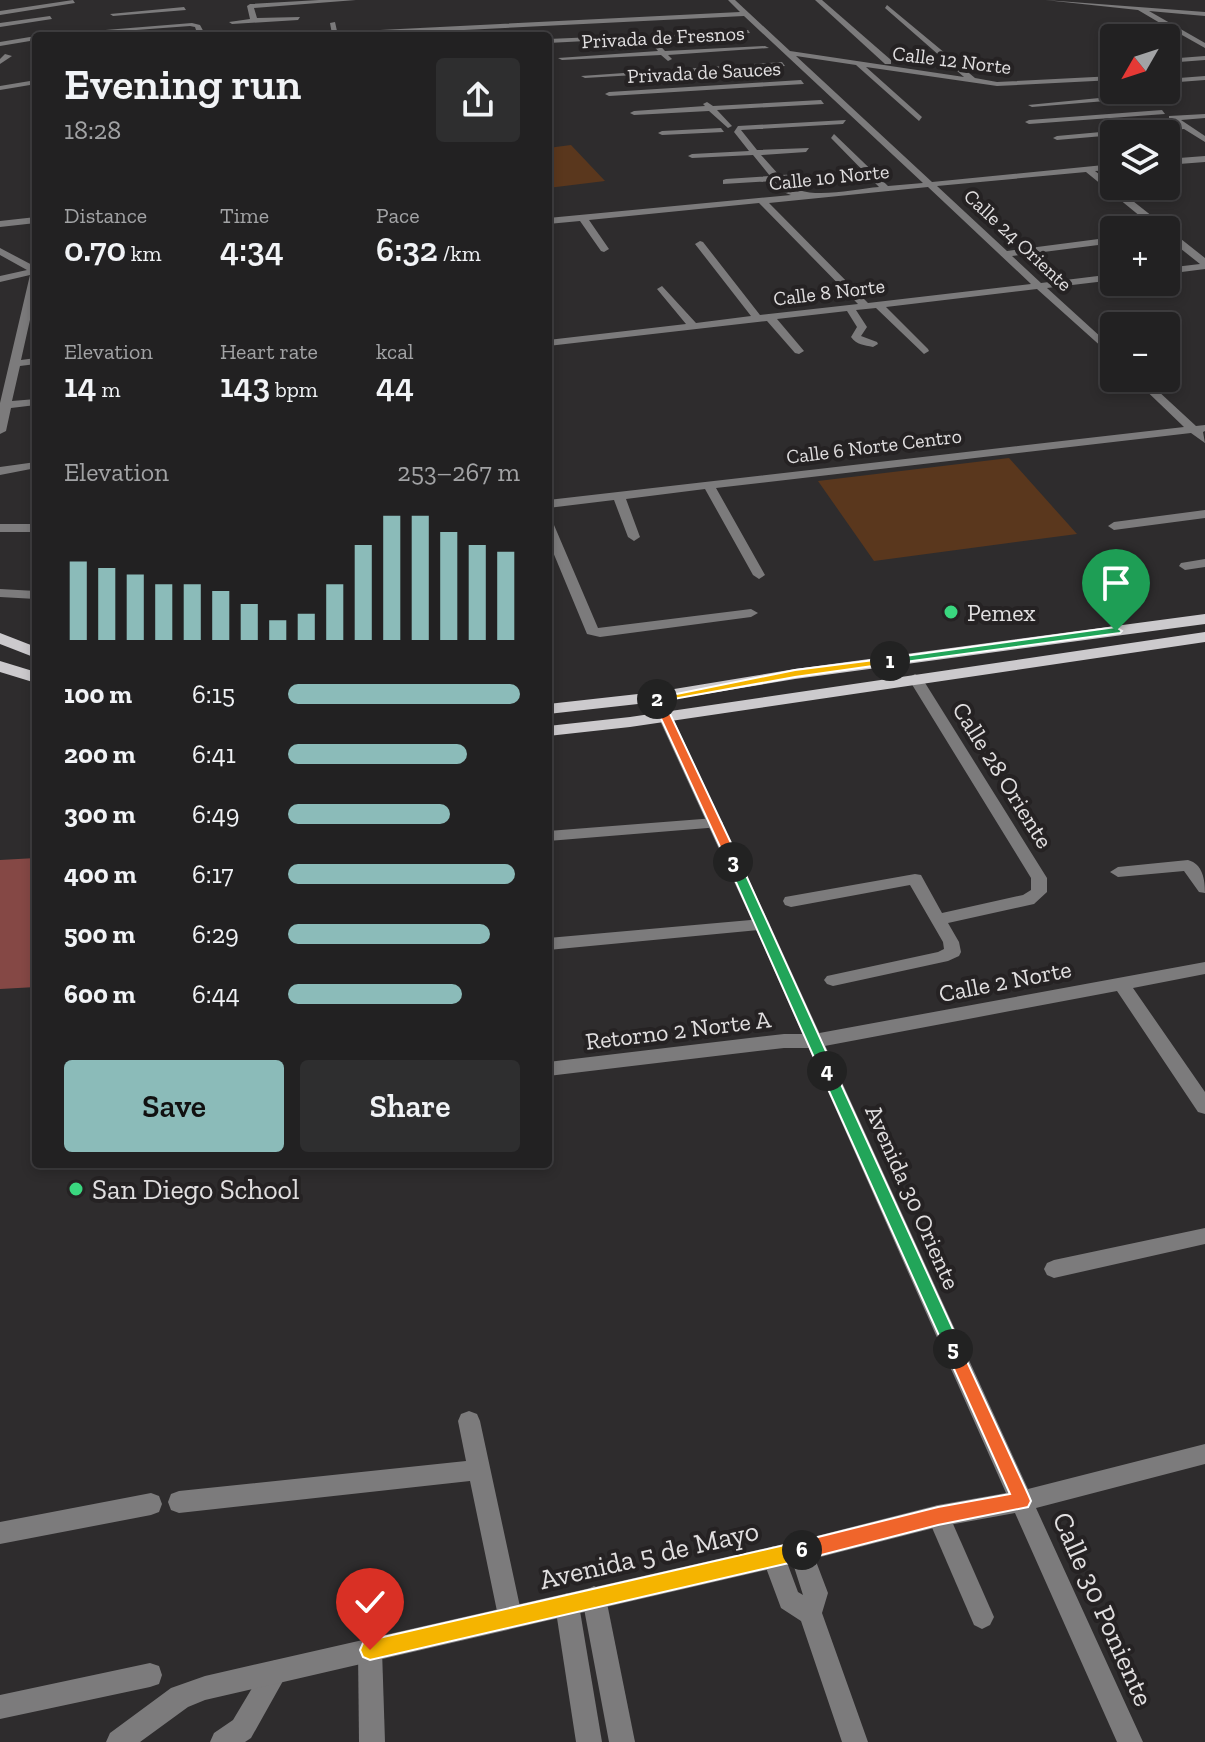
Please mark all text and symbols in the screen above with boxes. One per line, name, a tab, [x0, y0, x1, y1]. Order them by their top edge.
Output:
street label: Privada de Fresnos	[581, 21, 745, 53]
north arrow	[1100, 24, 1180, 104]
map controls	[1100, 24, 1180, 392]
street label: Calle 12 Norte	[891, 41, 1013, 79]
street label: Privada de Sauces	[626, 56, 782, 88]
text: Evening run	[64, 57, 301, 110]
button: share	[436, 58, 520, 142]
text: 18:28	[64, 114, 121, 146]
button: layers	[1100, 120, 1180, 200]
street label: Calle 10 Norte	[768, 159, 890, 195]
street label: Calle 24 Oriente	[959, 184, 1077, 296]
text: Distance	[64, 202, 147, 229]
text: Time	[220, 202, 269, 229]
text: Pace	[376, 202, 420, 229]
button: +	[1100, 216, 1180, 296]
text: 0.70	[64, 229, 126, 270]
text: 4:34	[220, 229, 284, 270]
text: 6:32	[376, 229, 438, 270]
text: km	[126, 240, 162, 267]
text: /km	[438, 240, 481, 267]
street label: Calle 8 Norte	[772, 273, 886, 311]
button: −	[1100, 312, 1180, 392]
text: Elevation	[64, 338, 153, 365]
text: Heart rate	[220, 338, 318, 365]
text: kcal	[376, 338, 414, 365]
text: 14	[64, 365, 96, 406]
text: 143	[220, 365, 270, 406]
text: 44	[376, 365, 414, 406]
text: m	[96, 376, 120, 403]
text: bpm	[270, 376, 318, 403]
street label: Calle 6 Norte Centro	[785, 423, 963, 469]
text: Elevation	[64, 456, 169, 488]
text: 253–267 m	[397, 456, 520, 488]
pin	[1082, 549, 1150, 631]
icon: arrive	[1094, 561, 1138, 605]
place label: Pemex	[967, 598, 1036, 627]
marker: Pemex	[942, 603, 960, 621]
pin: 1	[870, 641, 910, 681]
text: 1	[886, 647, 894, 674]
text: 100 m	[64, 678, 132, 710]
text: 6:15	[192, 678, 235, 710]
pin: 2	[637, 679, 677, 719]
text: 2	[651, 685, 663, 712]
street label: Calle 28 Oriente	[947, 697, 1059, 853]
text: 200 m	[64, 738, 136, 770]
text: 6:41	[192, 738, 236, 770]
text: 300 m	[64, 798, 135, 830]
text: 6:49	[192, 798, 239, 830]
pin: 3	[713, 842, 753, 882]
text: 3	[727, 848, 739, 875]
text: 400 m	[64, 858, 136, 890]
text: 6:17	[192, 858, 233, 890]
text: 500 m	[64, 918, 135, 950]
text: 6:29	[192, 918, 239, 950]
street label: Calle 2 Norte	[936, 954, 1074, 1008]
text: 600 m	[64, 978, 136, 1010]
text: 6:44	[192, 978, 240, 1010]
street label: Retorno 2 Norte A	[584, 1004, 773, 1056]
pin: 4	[807, 1051, 847, 1091]
text: 4	[821, 1057, 833, 1084]
button: Save	[64, 1060, 284, 1152]
button: Share	[300, 1060, 520, 1152]
street label: Avenida 30 Oriente	[859, 1100, 967, 1294]
place label: San Diego School	[92, 1173, 299, 1206]
marker: San Diego School	[67, 1180, 85, 1198]
pin: 5	[933, 1329, 973, 1369]
text: 5	[947, 1335, 959, 1362]
street label: Calle 30 Poniente	[1045, 1507, 1161, 1711]
street label: Avenida 5 de Mayo	[536, 1514, 762, 1596]
pin: 6	[782, 1530, 822, 1570]
text: 6	[796, 1536, 808, 1563]
pin	[336, 1568, 404, 1650]
icon: check	[348, 1580, 392, 1624]

